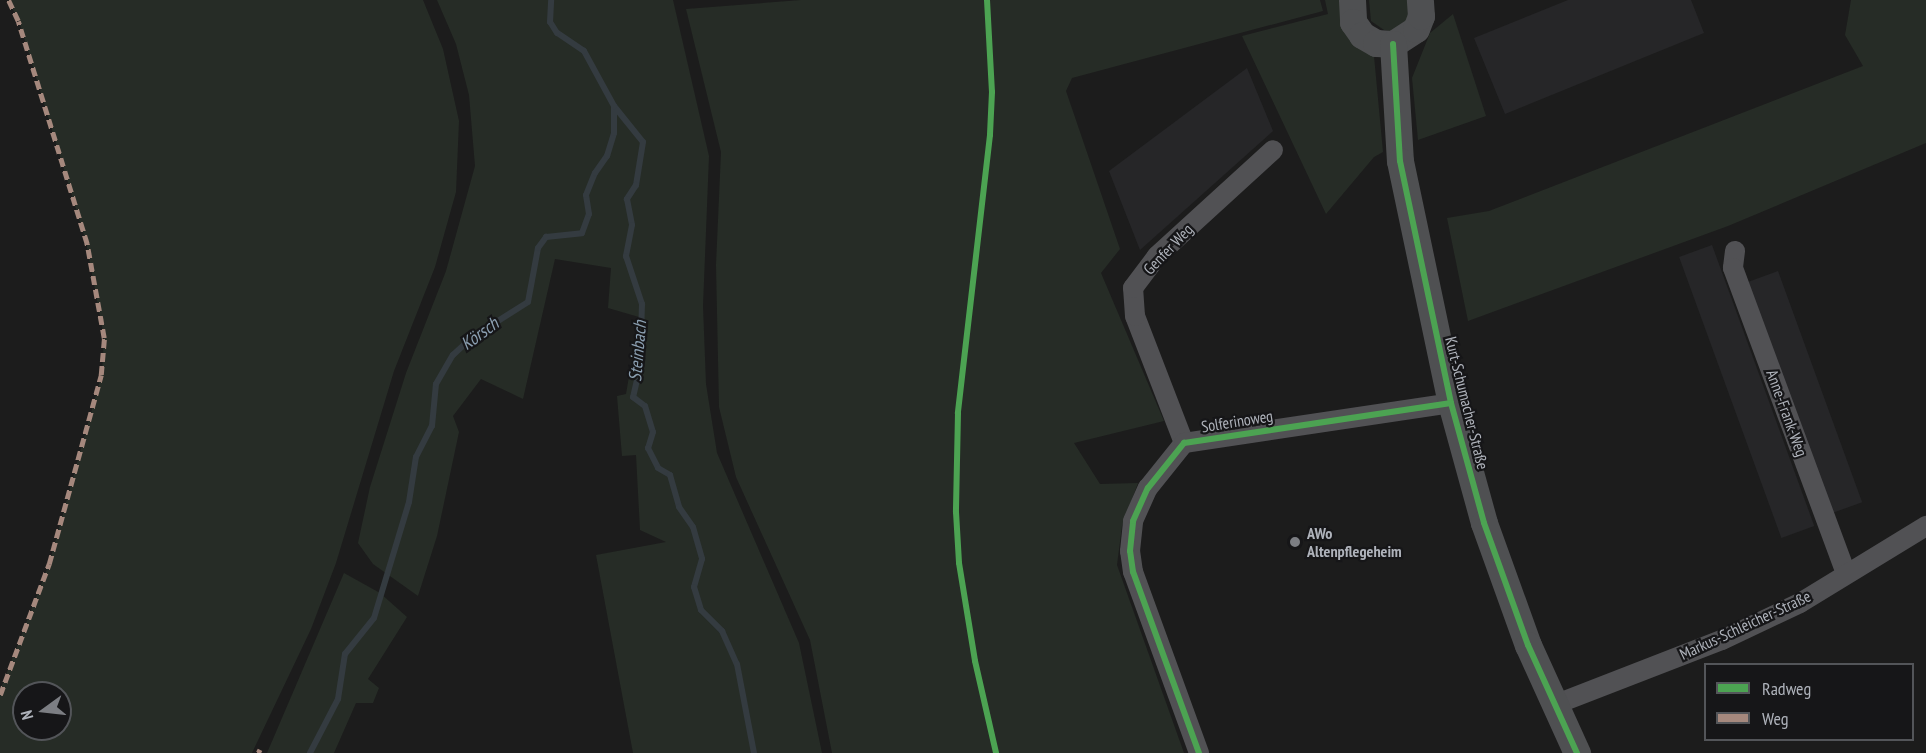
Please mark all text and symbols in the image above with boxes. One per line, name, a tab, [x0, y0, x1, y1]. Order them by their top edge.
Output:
street label: Genfer Weg	[1139, 220, 1197, 278]
water label: Körsch	[457, 313, 503, 355]
water label: Steinbach	[625, 320, 651, 382]
street label: Kurt-Schumacher-Straße	[1441, 335, 1493, 471]
street label: Anne-Frank-Weg	[1762, 367, 1812, 459]
street label: Solferinoweg	[1200, 406, 1274, 436]
place label: AWo Altenpflegeheim	[1307, 523, 1402, 561]
marker: AWo Altenpflegeheim	[1288, 535, 1302, 549]
street label: Markus-Schleicher-Straße	[1676, 586, 1814, 664]
legend	[1704, 663, 1914, 741]
text: Radweg	[1762, 677, 1811, 700]
north arrow	[12, 681, 72, 741]
text: Weg	[1762, 707, 1789, 730]
text: N	[16, 708, 37, 722]

